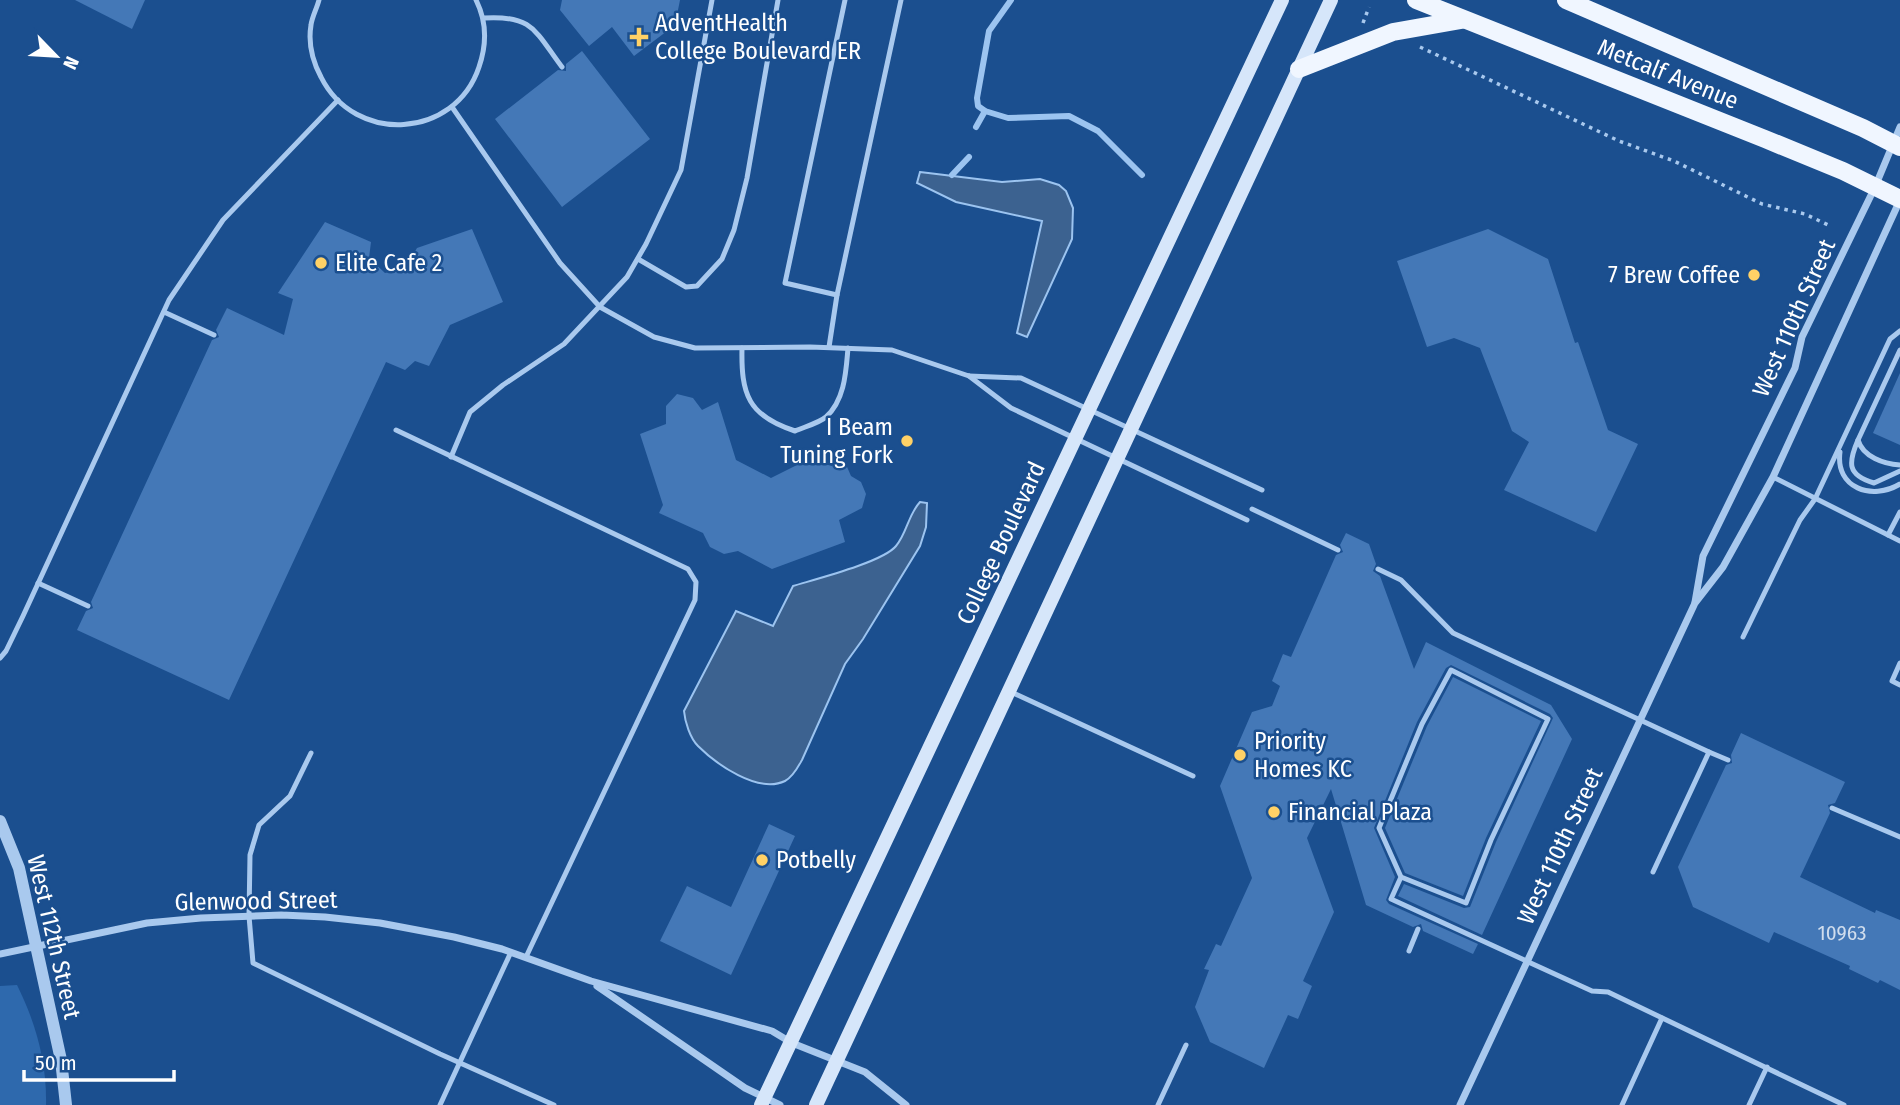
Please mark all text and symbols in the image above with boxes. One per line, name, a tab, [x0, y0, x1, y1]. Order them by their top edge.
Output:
place label: AdventHealth College Boulevard ER	[655, 9, 861, 65]
north arrow	[21, 21, 91, 91]
marker: AdventHealth College Boulevard ER	[629, 27, 649, 47]
street label: Metcalf Avenue	[1593, 33, 1743, 115]
text: N	[58, 53, 84, 73]
street label: West 110th Street	[1747, 235, 1841, 401]
place label: Elite Cafe 2	[335, 249, 442, 277]
marker: Elite Cafe 2	[313, 255, 329, 271]
place label: 7 Brew Coffee	[1608, 261, 1740, 289]
marker: 7 Brew Coffee	[1746, 267, 1762, 283]
place label: I Beam Tuning Fork	[780, 413, 894, 469]
marker: I Beam Tuning Fork	[899, 433, 915, 449]
street label: College Boulevard	[951, 457, 1051, 629]
place label: Priority Homes KC	[1254, 727, 1352, 783]
marker: Priority Homes KC	[1232, 747, 1248, 763]
street label: West 110th Street	[1512, 763, 1609, 929]
place label: Financial Plaza	[1288, 798, 1432, 826]
marker: Financial Plaza	[1266, 804, 1282, 820]
place label: Potbelly	[776, 846, 856, 874]
street label: West 112th Street	[22, 852, 87, 1022]
marker: Potbelly	[754, 852, 770, 868]
street label: Glenwood Street	[174, 886, 338, 916]
house number: 10963	[1818, 920, 1866, 946]
scale bar	[24, 1038, 175, 1082]
text: 50 m	[35, 1050, 77, 1076]

